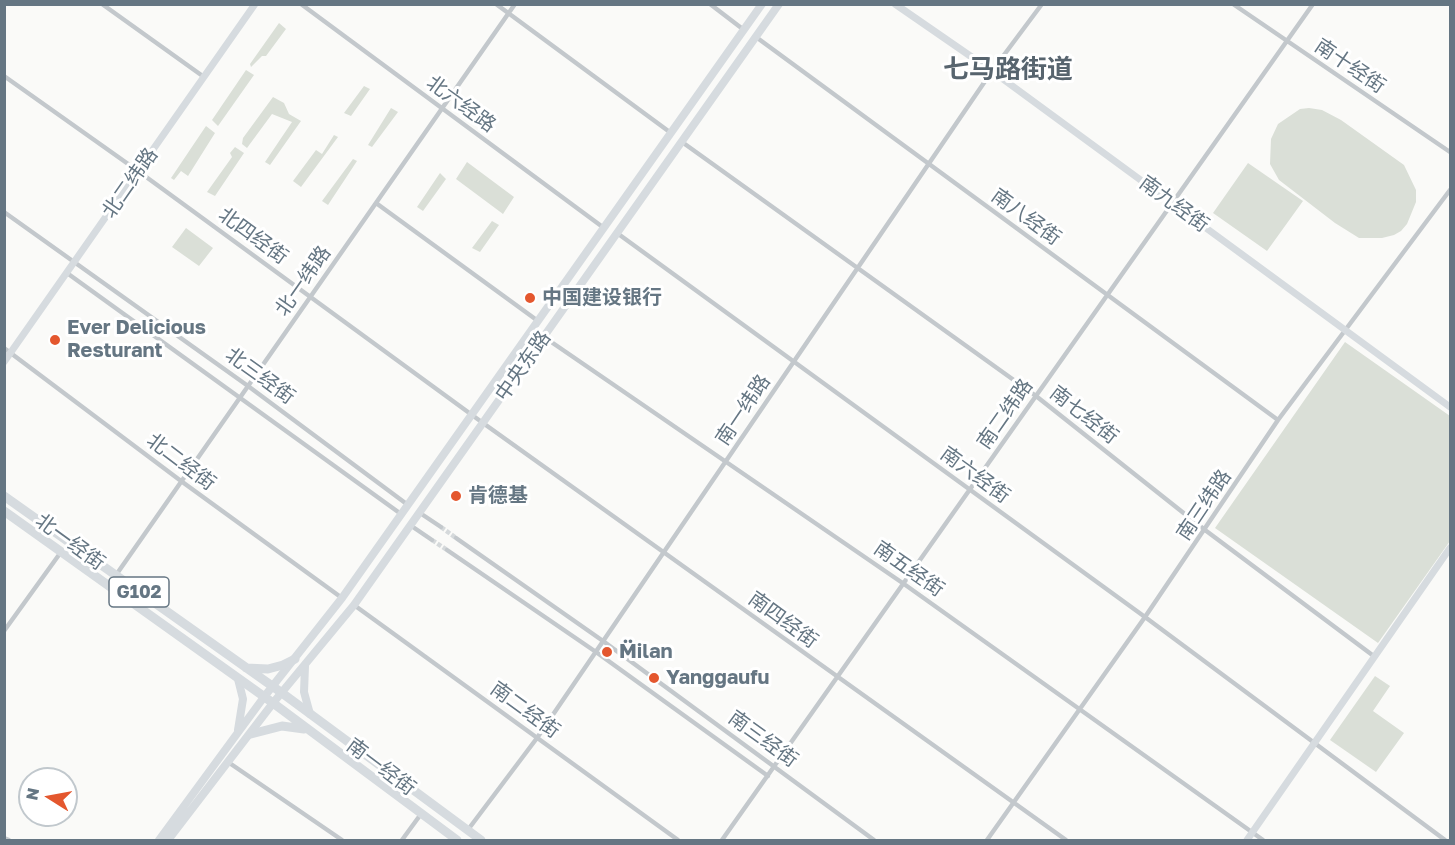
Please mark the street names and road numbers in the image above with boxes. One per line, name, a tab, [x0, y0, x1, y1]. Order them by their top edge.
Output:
street label: 南十经街	[1310, 34, 1390, 98]
street label: 北六经路	[422, 71, 500, 137]
street label: 北二纬路	[97, 143, 163, 223]
street label: 南九经街	[1135, 171, 1213, 237]
street label: 南八经街	[987, 184, 1065, 250]
street label: 北四经街	[214, 203, 292, 269]
street label: 北一纬路	[270, 241, 336, 321]
street label: 中央东路	[490, 326, 556, 406]
street label: 北三经街	[221, 343, 299, 409]
street label: 南一纬路	[711, 370, 775, 450]
street label: 南二纬路	[972, 374, 1038, 454]
street label: 南七经街	[1045, 381, 1123, 449]
street label: 北二经街	[142, 428, 220, 496]
street label: 南六经街	[936, 442, 1014, 508]
street label: 南三纬路	[1172, 465, 1236, 545]
street label: 北一经街	[31, 509, 109, 575]
street label: 南五经街	[869, 536, 949, 602]
road number: G102	[109, 577, 169, 607]
street label: 南四经街	[744, 587, 822, 653]
street label: 南二经街	[486, 677, 564, 743]
street label: 南三经街	[724, 706, 802, 772]
street label: 南一经街	[342, 733, 420, 801]

